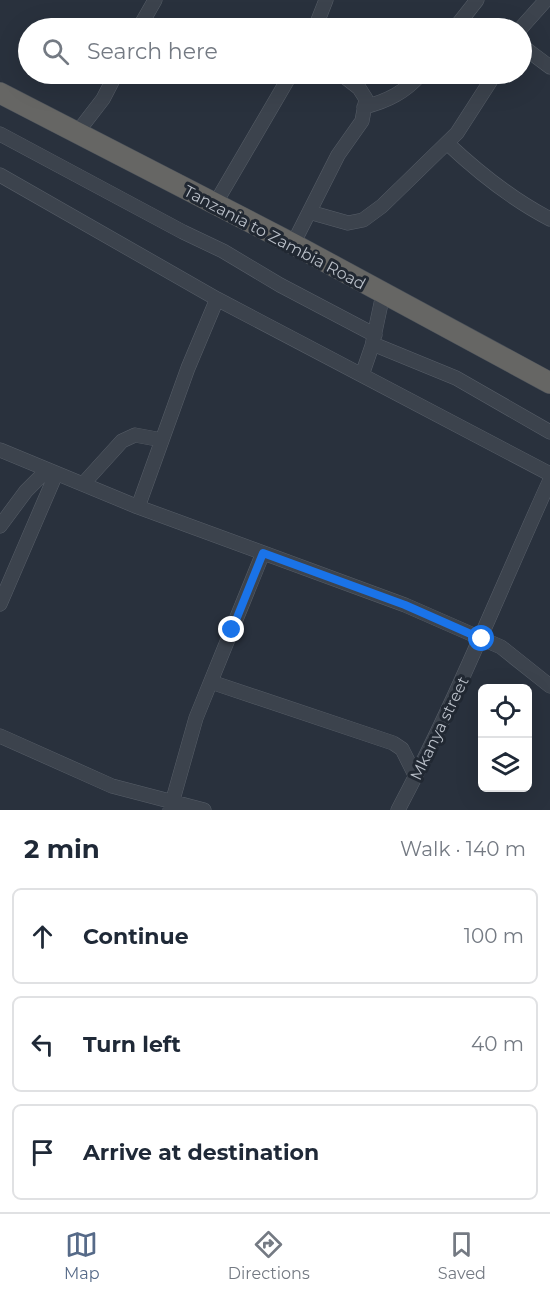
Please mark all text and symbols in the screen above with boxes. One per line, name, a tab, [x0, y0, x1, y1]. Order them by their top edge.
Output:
search box	[18, 18, 532, 84]
icon: search	[39, 35, 72, 68]
text: Search here	[87, 38, 218, 65]
street label: Tanzania to Zambia Road	[181, 181, 369, 294]
route end	[218, 616, 244, 642]
route start	[468, 625, 494, 651]
street label: Mkanya street	[406, 673, 473, 783]
map controls	[478, 684, 532, 792]
button: locate	[478, 684, 532, 738]
button: layers	[478, 738, 532, 792]
text: 2 min	[24, 833, 100, 865]
text: Walk · 140 m	[400, 837, 526, 861]
icon: ahead	[26, 920, 59, 953]
text: Continue	[83, 923, 189, 950]
text: 100 m	[464, 924, 524, 948]
icon: left	[26, 1028, 59, 1061]
text: Turn left	[83, 1031, 181, 1058]
text: 40 m	[471, 1032, 524, 1056]
icon: arrive	[26, 1136, 59, 1169]
text: Arrive at destination	[83, 1139, 319, 1166]
tab: Map	[64, 1228, 100, 1283]
tab: Directions	[228, 1228, 310, 1283]
tab: Saved	[438, 1228, 486, 1283]

